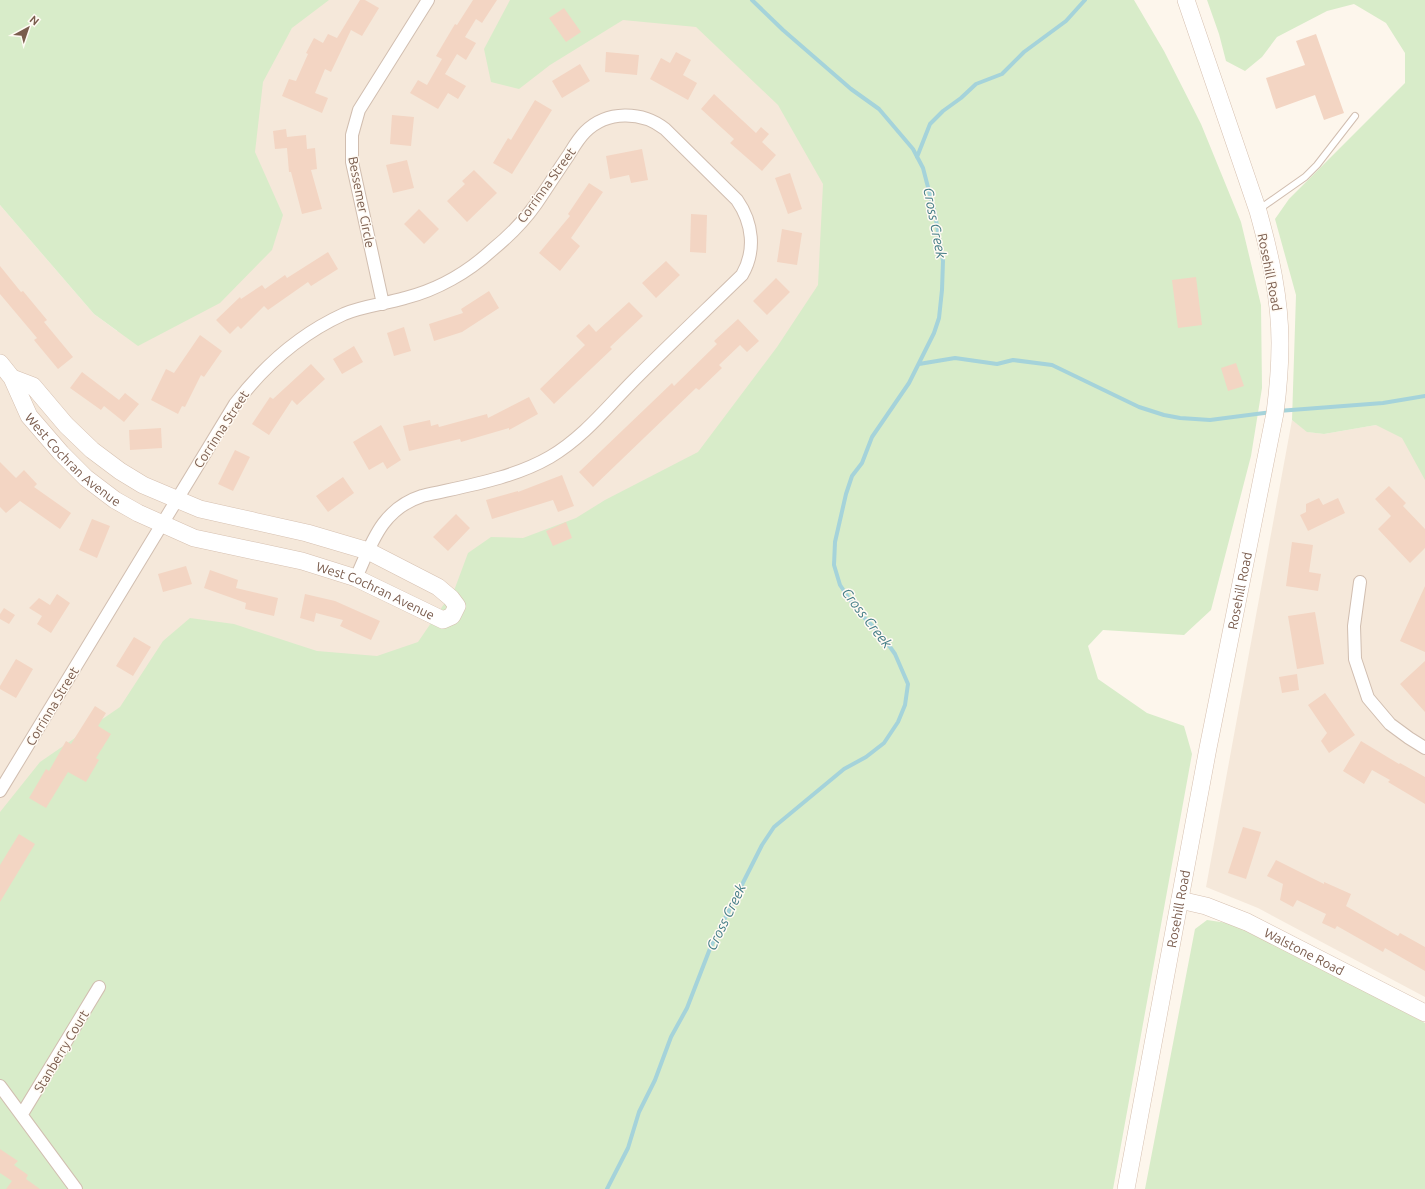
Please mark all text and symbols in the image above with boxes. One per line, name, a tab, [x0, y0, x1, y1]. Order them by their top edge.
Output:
north arrow	[8, 8, 48, 48]
text: N	[27, 13, 41, 28]
street label: Corrinna Street	[514, 145, 578, 225]
street label: Bessemer Circle	[346, 155, 378, 249]
water label: Cross Creek	[920, 186, 950, 261]
street label: Rosehill Road	[1256, 232, 1284, 312]
street label: Corrinna Street	[191, 388, 251, 470]
street label: West Cochran Avenue	[23, 410, 123, 509]
street label: Rosehill Road	[1225, 551, 1254, 631]
street label: West Cochran Avenue	[315, 559, 437, 622]
water label: Cross Creek	[839, 585, 896, 652]
street label: Corrinna Street	[23, 664, 81, 748]
street label: Rosehill Road	[1164, 869, 1192, 949]
water label: Cross Creek	[703, 880, 749, 953]
street label: Walstone Road	[1262, 925, 1347, 977]
street label: Stanberry Court	[31, 1007, 91, 1095]

